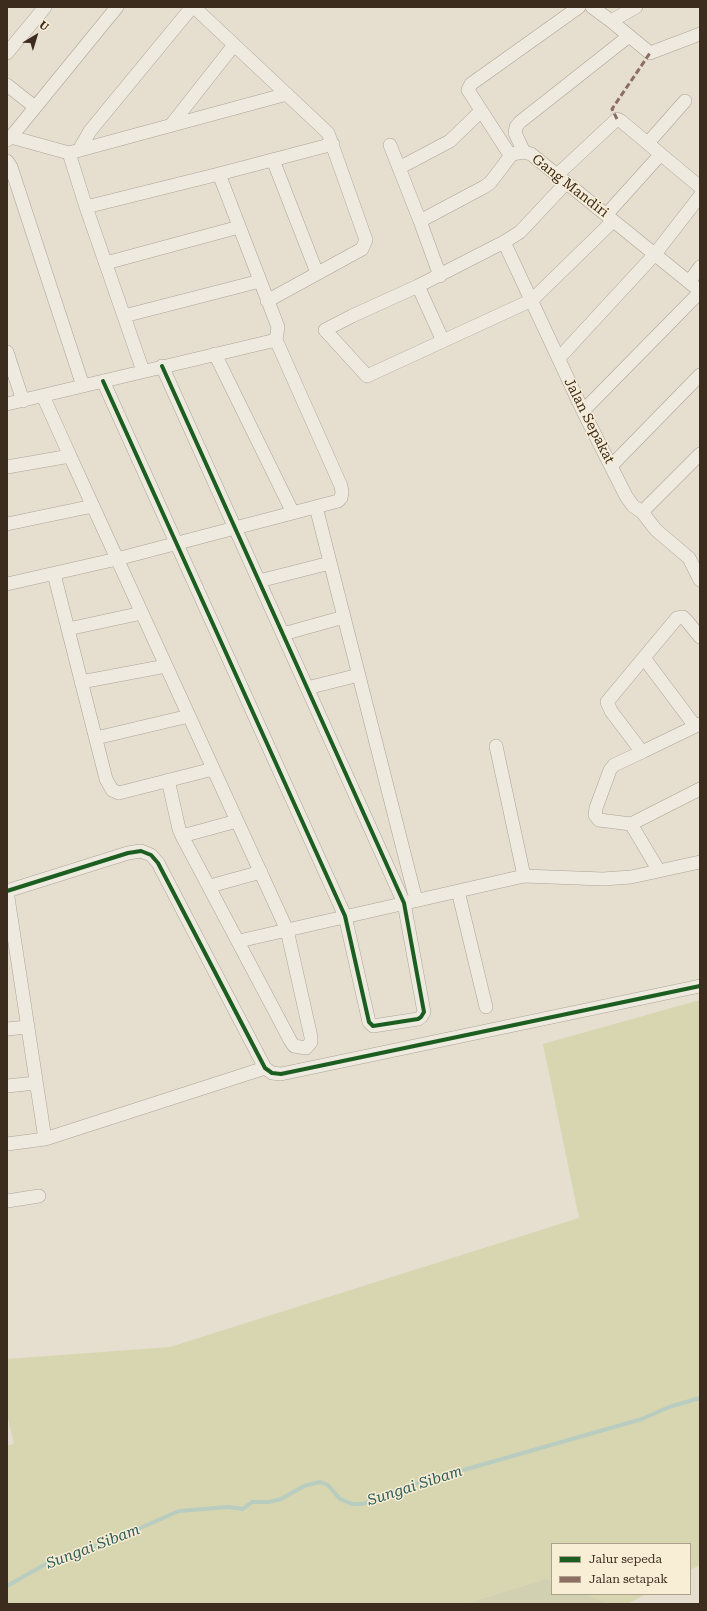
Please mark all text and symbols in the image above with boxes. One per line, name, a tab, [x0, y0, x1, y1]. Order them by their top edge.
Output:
north arrow	[16, 16, 56, 56]
text: U	[36, 18, 51, 34]
street label: Gang Mandiri	[528, 151, 612, 221]
street label: Jalan Sepakat	[560, 375, 618, 467]
water label: Sungai Sibam	[365, 1462, 465, 1510]
water label: Sungai Sibam	[44, 1521, 142, 1573]
legend	[551, 1543, 691, 1595]
text: Jalur sepeda	[589, 1552, 662, 1566]
text: Jalan setapak	[589, 1572, 668, 1586]

